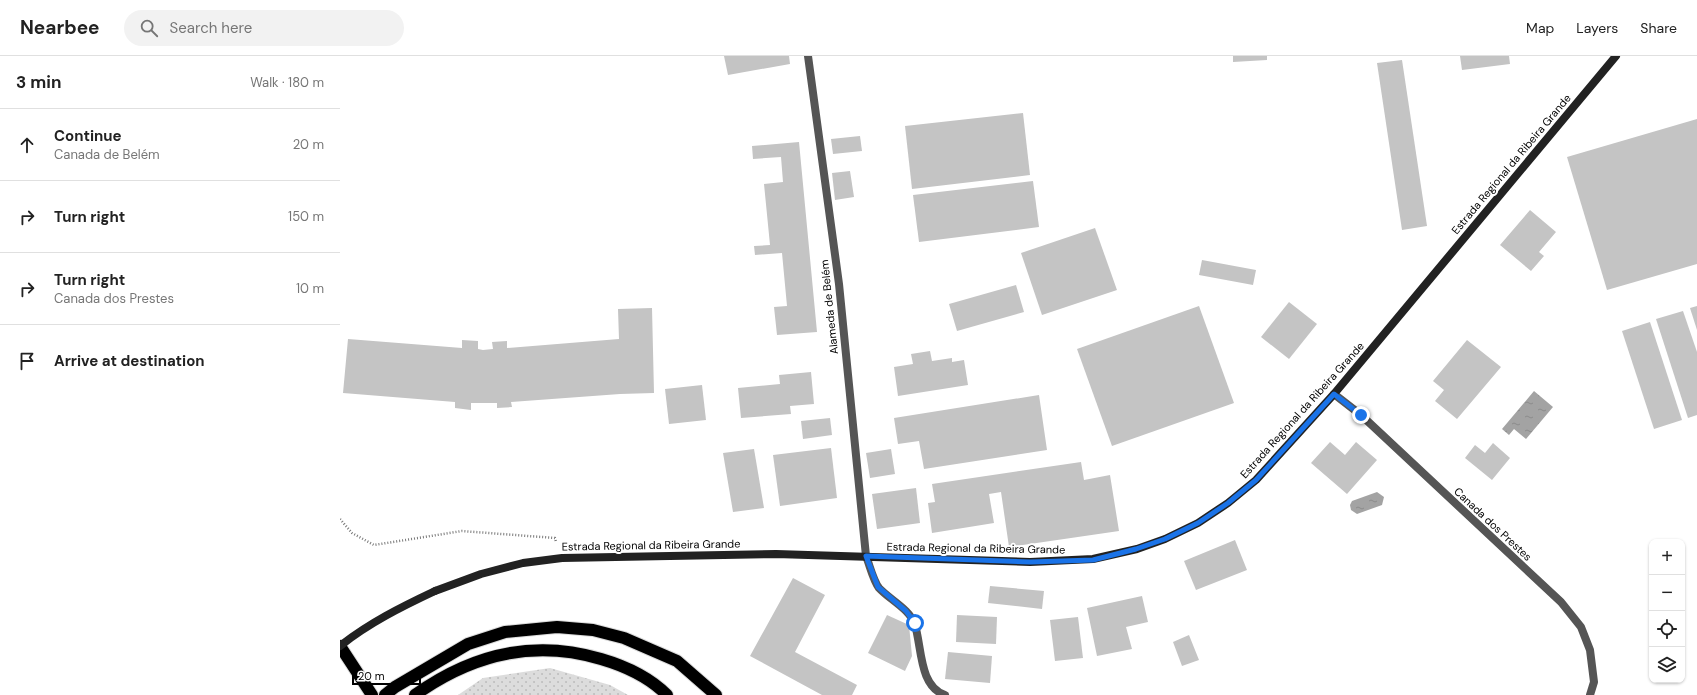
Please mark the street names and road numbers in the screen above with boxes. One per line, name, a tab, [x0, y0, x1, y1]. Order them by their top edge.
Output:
street label: Estrada Regional da Ribeira Grande	[1448, 91, 1574, 237]
street label: Alameda de Belém	[817, 259, 841, 355]
street label: Estrada Regional da Ribeira Grande	[1237, 339, 1367, 481]
street label: Canada dos Prestes	[1451, 484, 1535, 564]
street label: Estrada Regional da Ribeira Grande	[562, 536, 740, 554]
street label: Estrada Regional da Ribeira Grande	[887, 539, 1065, 557]

